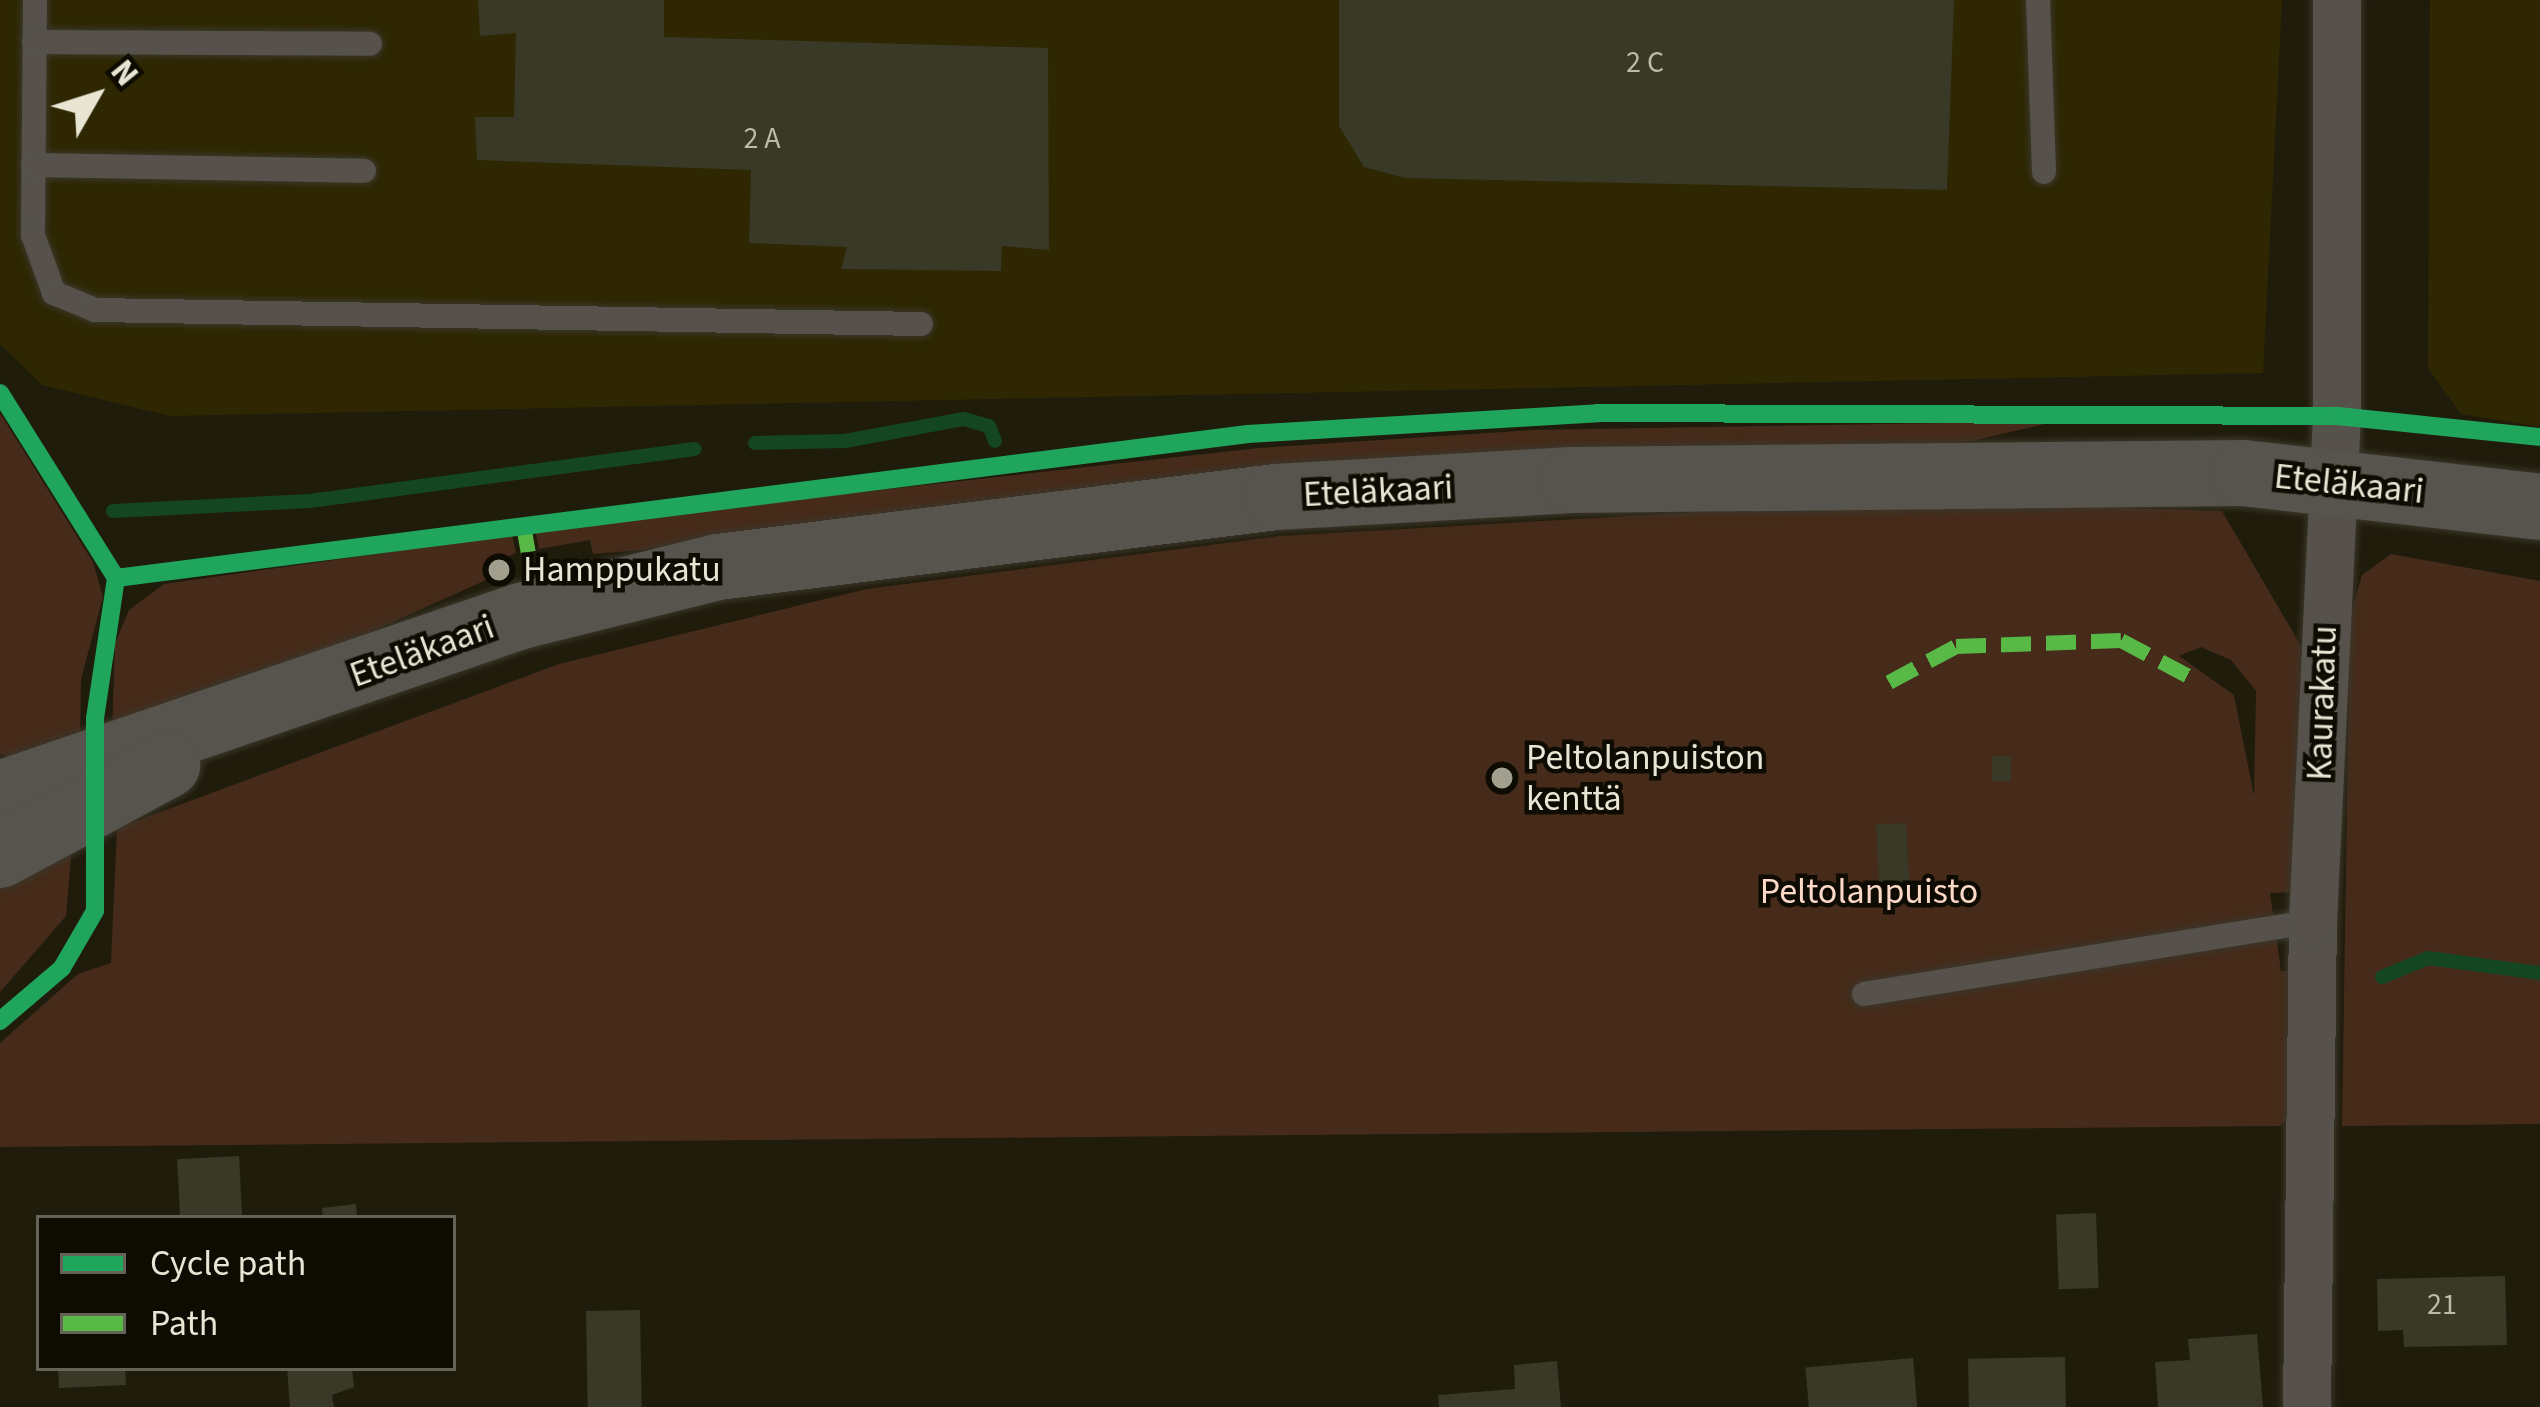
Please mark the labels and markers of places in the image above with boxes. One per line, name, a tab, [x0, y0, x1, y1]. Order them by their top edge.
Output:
place label: Hamppukatu	[523, 548, 721, 592]
marker: Hamppukatu	[486, 557, 512, 583]
place label: Peltolanpuiston kenttä	[1526, 735, 1764, 820]
marker: Peltolanpuiston kenttä	[1489, 765, 1515, 791]

